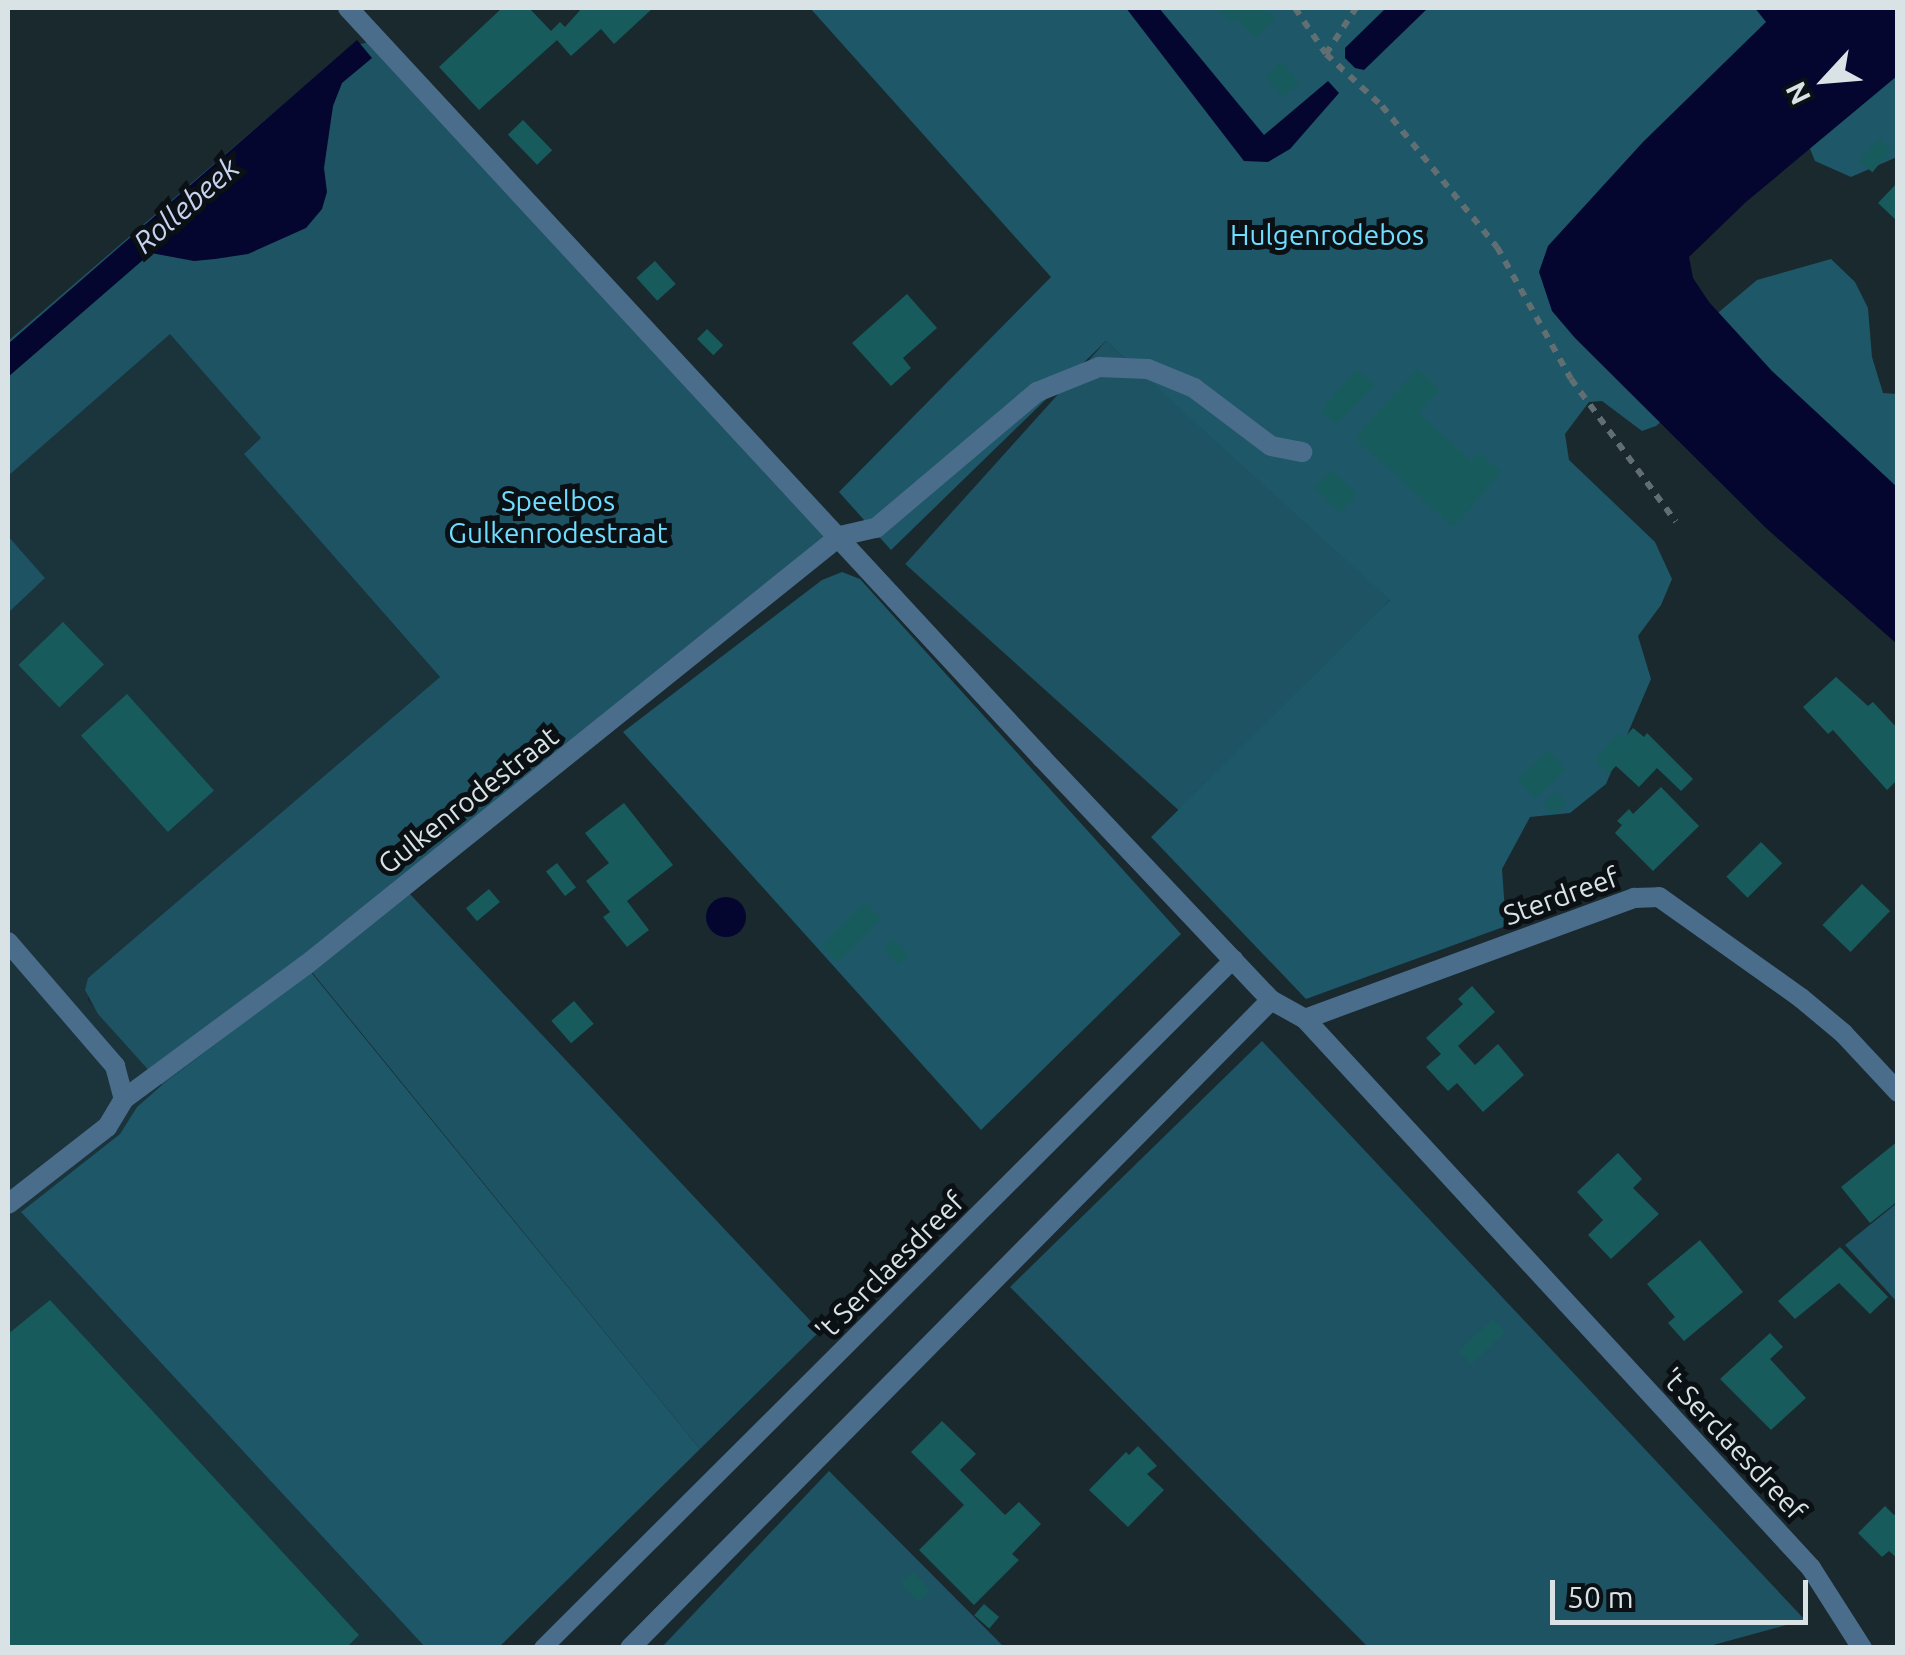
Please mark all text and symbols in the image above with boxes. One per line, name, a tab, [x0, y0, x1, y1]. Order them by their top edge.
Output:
north arrow	[1775, 30, 1875, 130]
text: N	[1779, 77, 1816, 110]
water label: Rollebeek	[126, 149, 246, 261]
park label: Hulgenrodebos	[1230, 218, 1424, 252]
park label: Speelbos Gulkenrodestraat	[448, 484, 668, 550]
street label: Gulkenrodestraat	[371, 719, 565, 881]
street label: Sterdreef	[1499, 860, 1623, 932]
street label: 't Serclaesdreef	[809, 1185, 971, 1347]
street label: 't Serclaesdreef	[1655, 1361, 1813, 1527]
scale bar	[1555, 1560, 1812, 1622]
text: 50 m	[1567, 1580, 1634, 1614]

